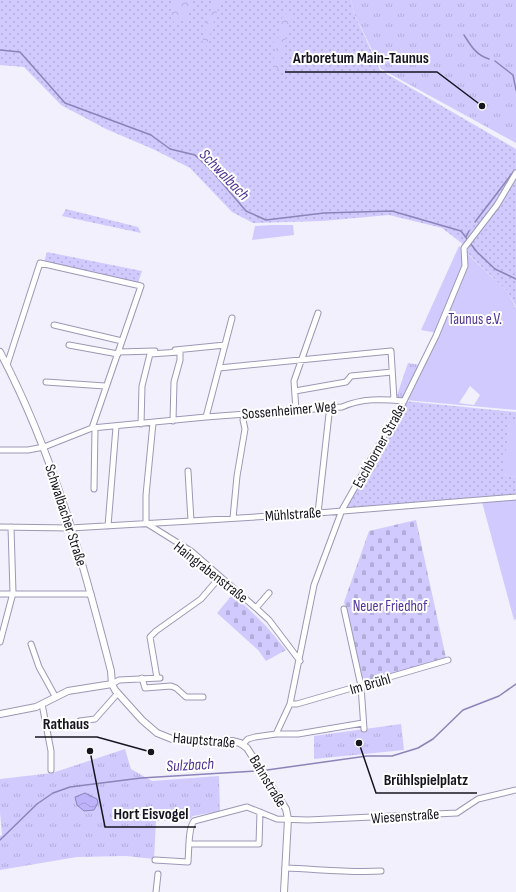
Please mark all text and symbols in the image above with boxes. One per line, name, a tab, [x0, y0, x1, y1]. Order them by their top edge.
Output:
callout: Arboretum Main-Taunus	[285, 44, 437, 72]
text: Arboretum Main-Taunus	[292, 49, 429, 68]
water label: Schwalbach	[195, 145, 253, 205]
park label: Taunus e.V.	[448, 310, 502, 329]
street label: Sossenheimer Weg	[241, 397, 337, 424]
street label: Eschborner Straße	[349, 401, 410, 492]
street label: Schwalbacher Straße	[40, 462, 91, 568]
street label: Mühlstraße	[264, 503, 322, 526]
street label: Haingrabenstraße	[170, 537, 252, 607]
park label: Neuer Friedhof	[353, 597, 428, 616]
street label: Im Brühl	[348, 670, 393, 699]
callout: Rathaus	[35, 709, 97, 737]
text: Rathaus	[43, 715, 89, 734]
street label: Hauptstraße	[172, 728, 236, 753]
street label: Bahnstraße	[245, 752, 291, 811]
water label: Sulzbach	[166, 755, 215, 776]
callout: Brühlspielplatz	[376, 765, 477, 793]
text: Brühlspielplatz	[384, 771, 468, 790]
callout: Hort Eisvogel	[105, 799, 196, 827]
text: Hort Eisvogel	[114, 805, 188, 824]
street label: Wiesenstraße	[370, 805, 440, 828]

